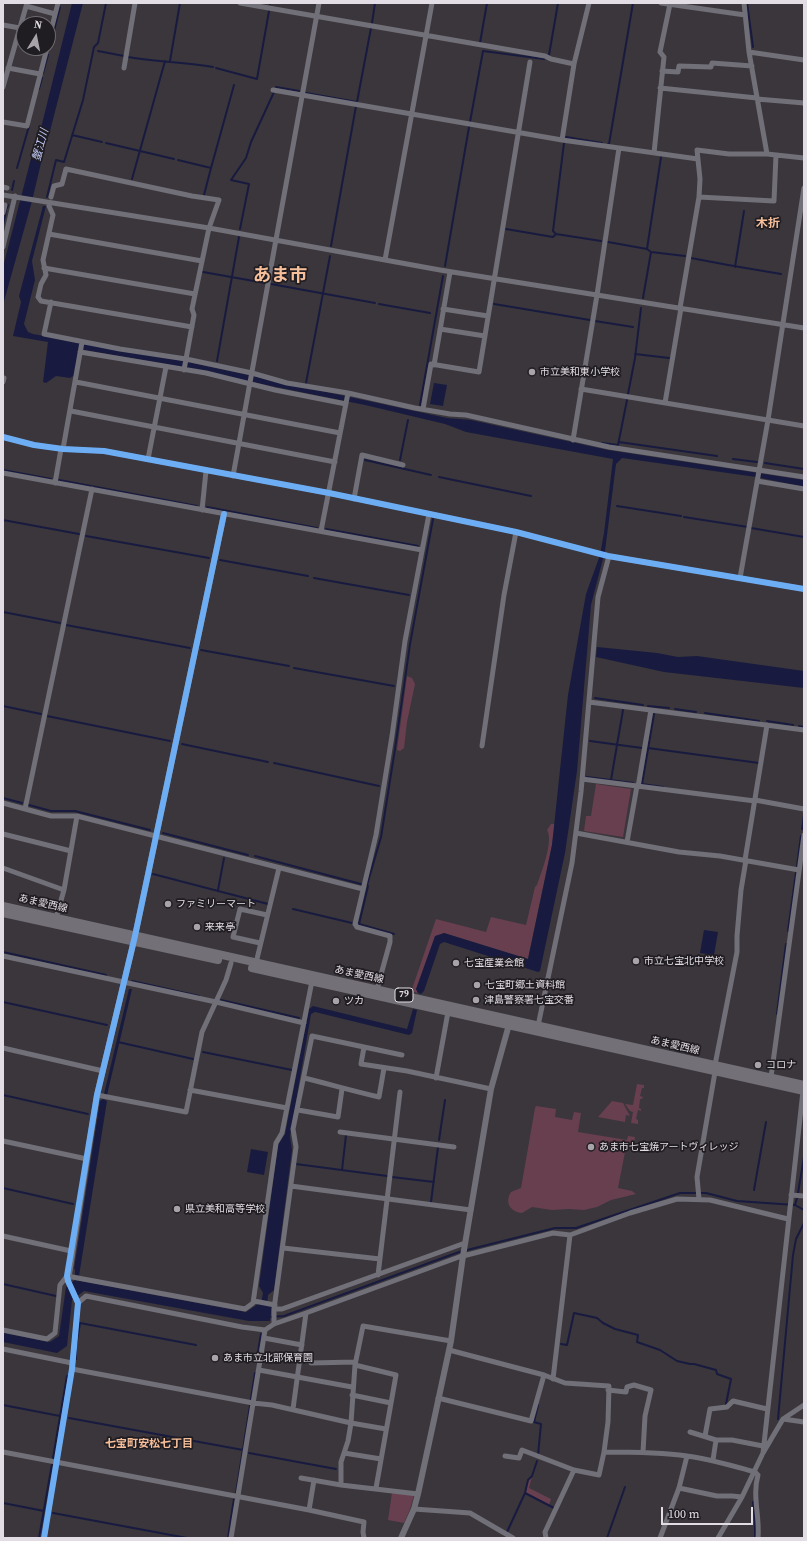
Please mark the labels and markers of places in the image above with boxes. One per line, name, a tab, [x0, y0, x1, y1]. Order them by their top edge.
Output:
place label: 市立美和東小学校	[540, 366, 620, 378]
marker: 市立美和東小学校	[527, 367, 537, 377]
place label: ファミリーマート	[176, 898, 256, 910]
marker: ファミリーマート	[163, 899, 173, 909]
place label: 来来亭	[205, 921, 235, 933]
marker: 来来亭	[192, 922, 202, 932]
place label: 市立七宝北中学校	[644, 955, 724, 967]
marker: 市立七宝北中学校	[631, 956, 641, 966]
place label: 七宝産業会館	[464, 957, 524, 969]
marker: 七宝産業会館	[451, 958, 461, 968]
place label: 七宝町郷土資料館	[485, 979, 565, 991]
marker: 七宝町郷土資料館	[472, 980, 482, 990]
place label: 津島警察署七宝交番	[484, 994, 574, 1006]
place label: ツカ	[344, 995, 364, 1007]
marker: 津島警察署七宝交番	[471, 995, 481, 1005]
marker: ツカ	[331, 996, 341, 1006]
place label: コロナ	[766, 1059, 796, 1071]
marker: コロナ	[753, 1060, 763, 1070]
place label: あま市七宝焼アートヴィレッジ	[599, 1141, 738, 1153]
marker: あま市七宝焼アートヴィレッジ	[586, 1142, 596, 1152]
place label: 県立美和高等学校	[185, 1203, 265, 1215]
marker: 県立美和高等学校	[172, 1204, 182, 1214]
place label: あま市立北部保育園	[223, 1352, 313, 1364]
marker: あま市立北部保育園	[210, 1353, 220, 1363]

